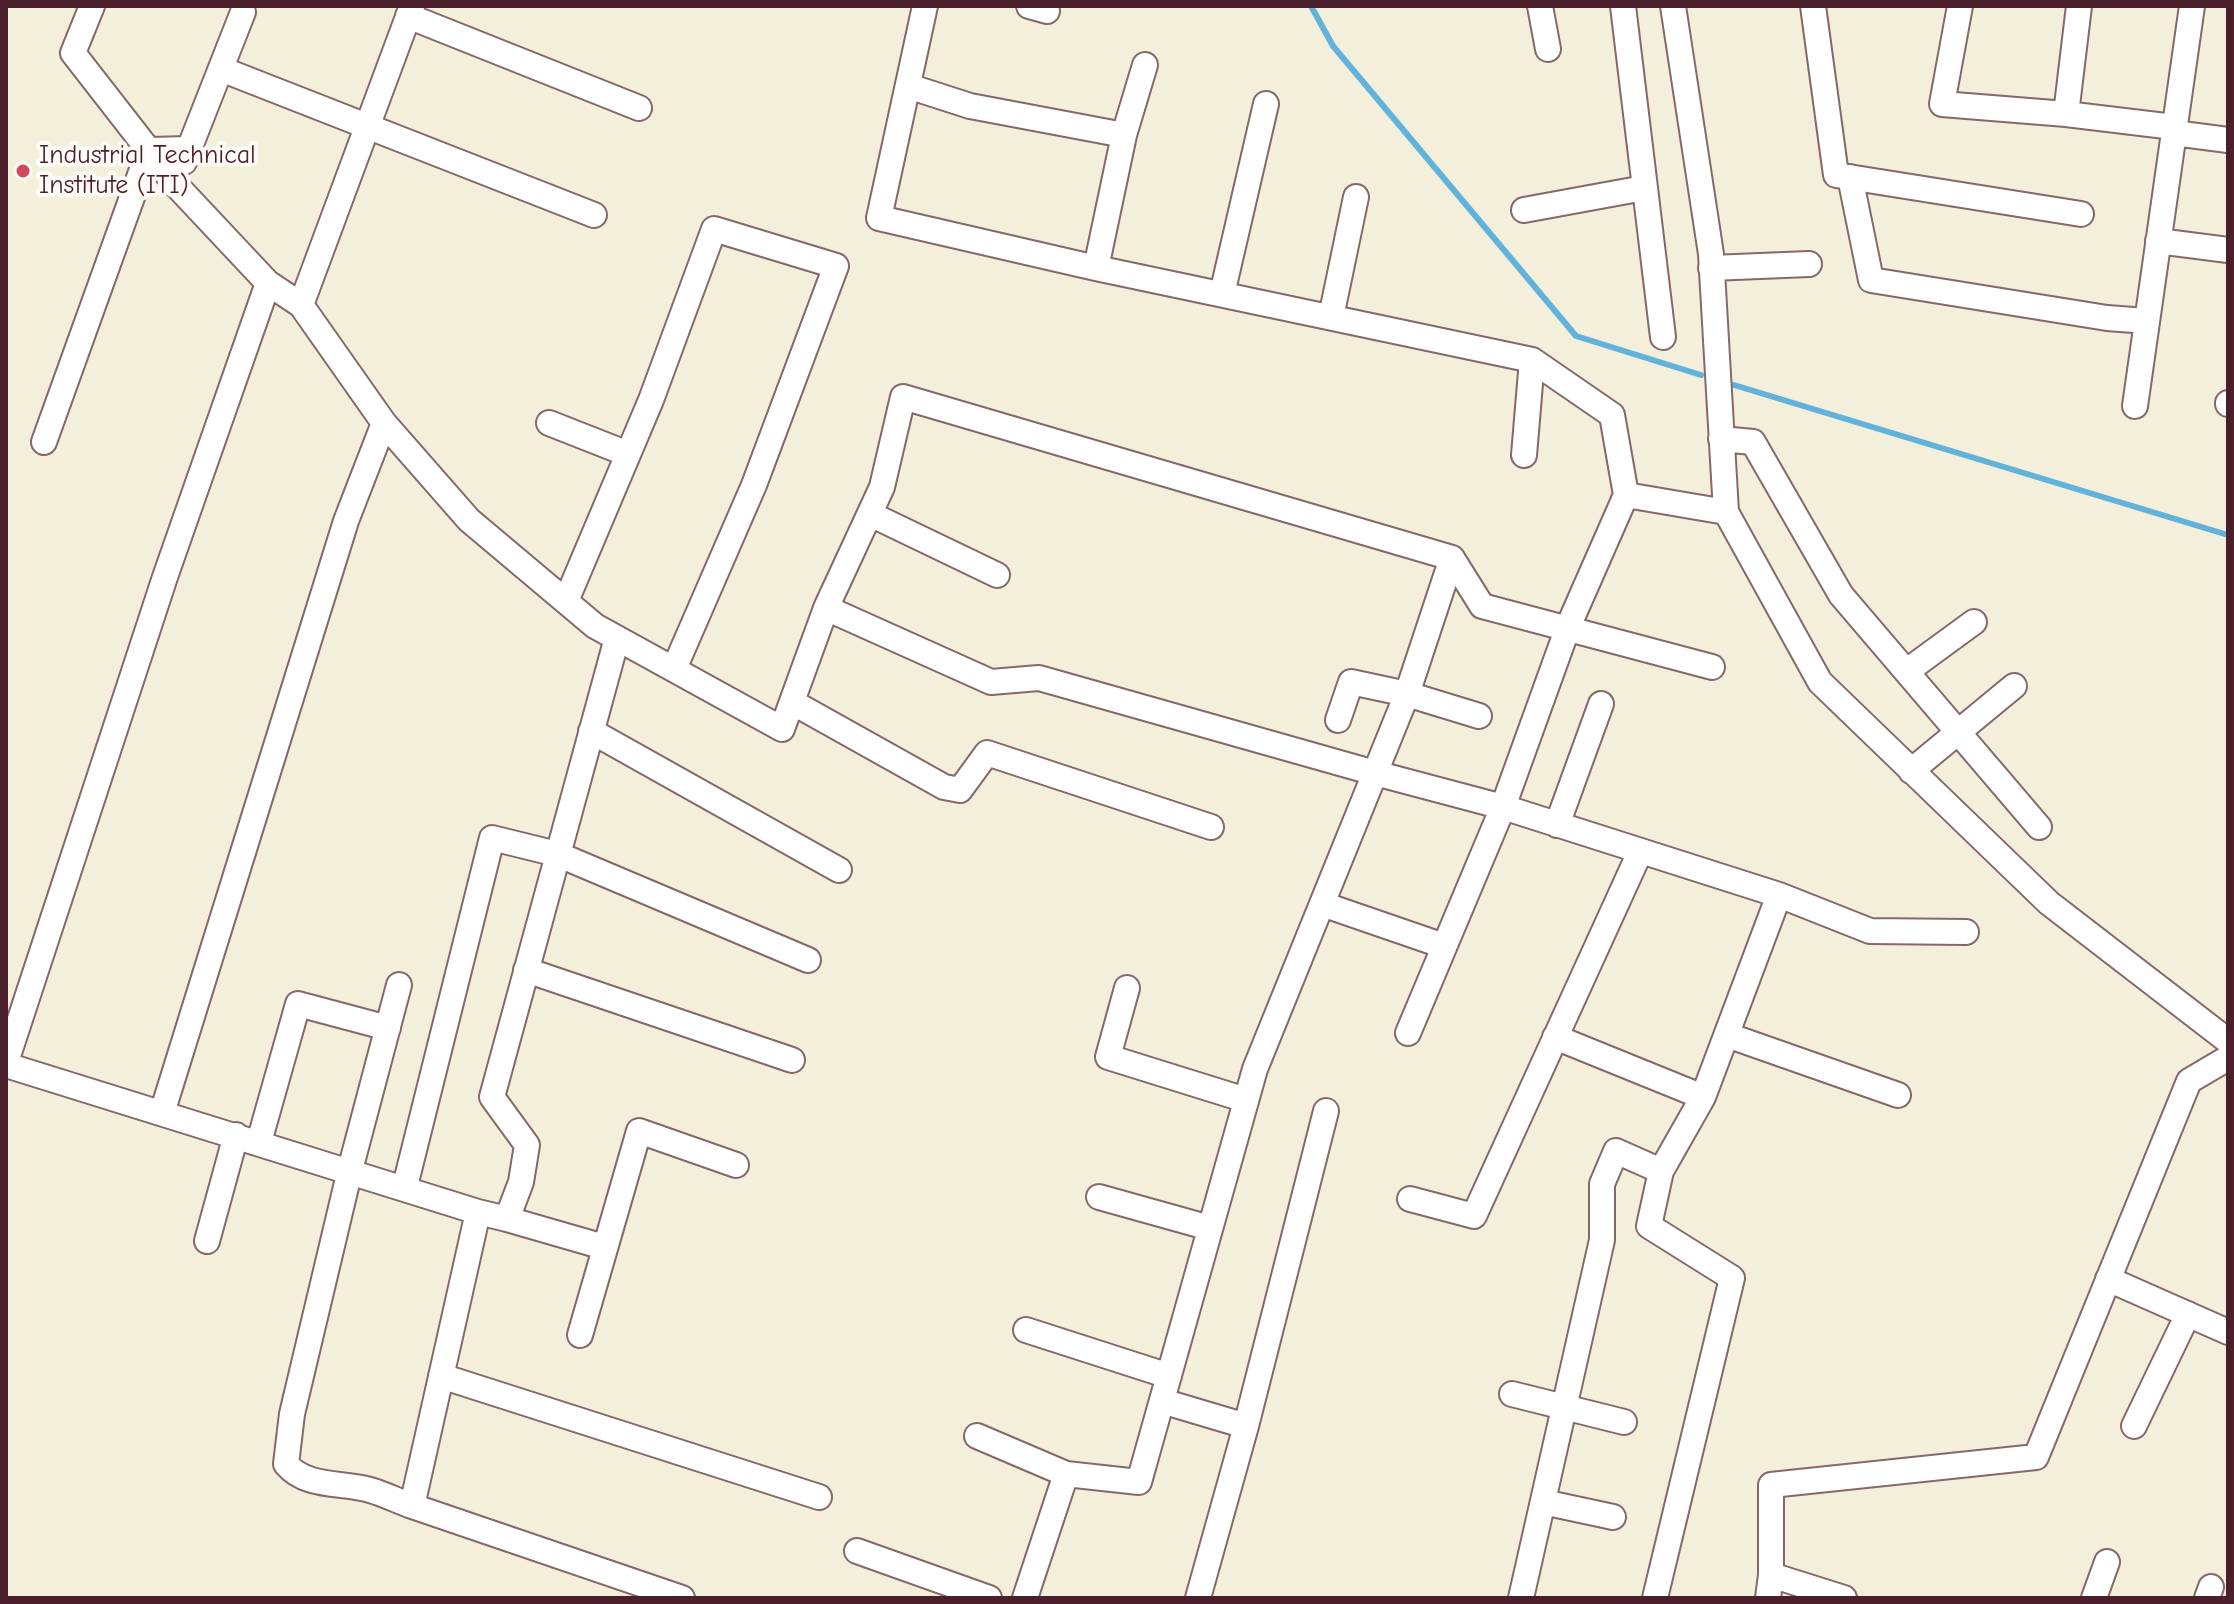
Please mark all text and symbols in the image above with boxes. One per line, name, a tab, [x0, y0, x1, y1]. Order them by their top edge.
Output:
place label: Industrial Technical Institute (ITI)	[39, 140, 256, 202]
marker: Industrial Technical Institute (ITI)	[14, 162, 32, 180]

